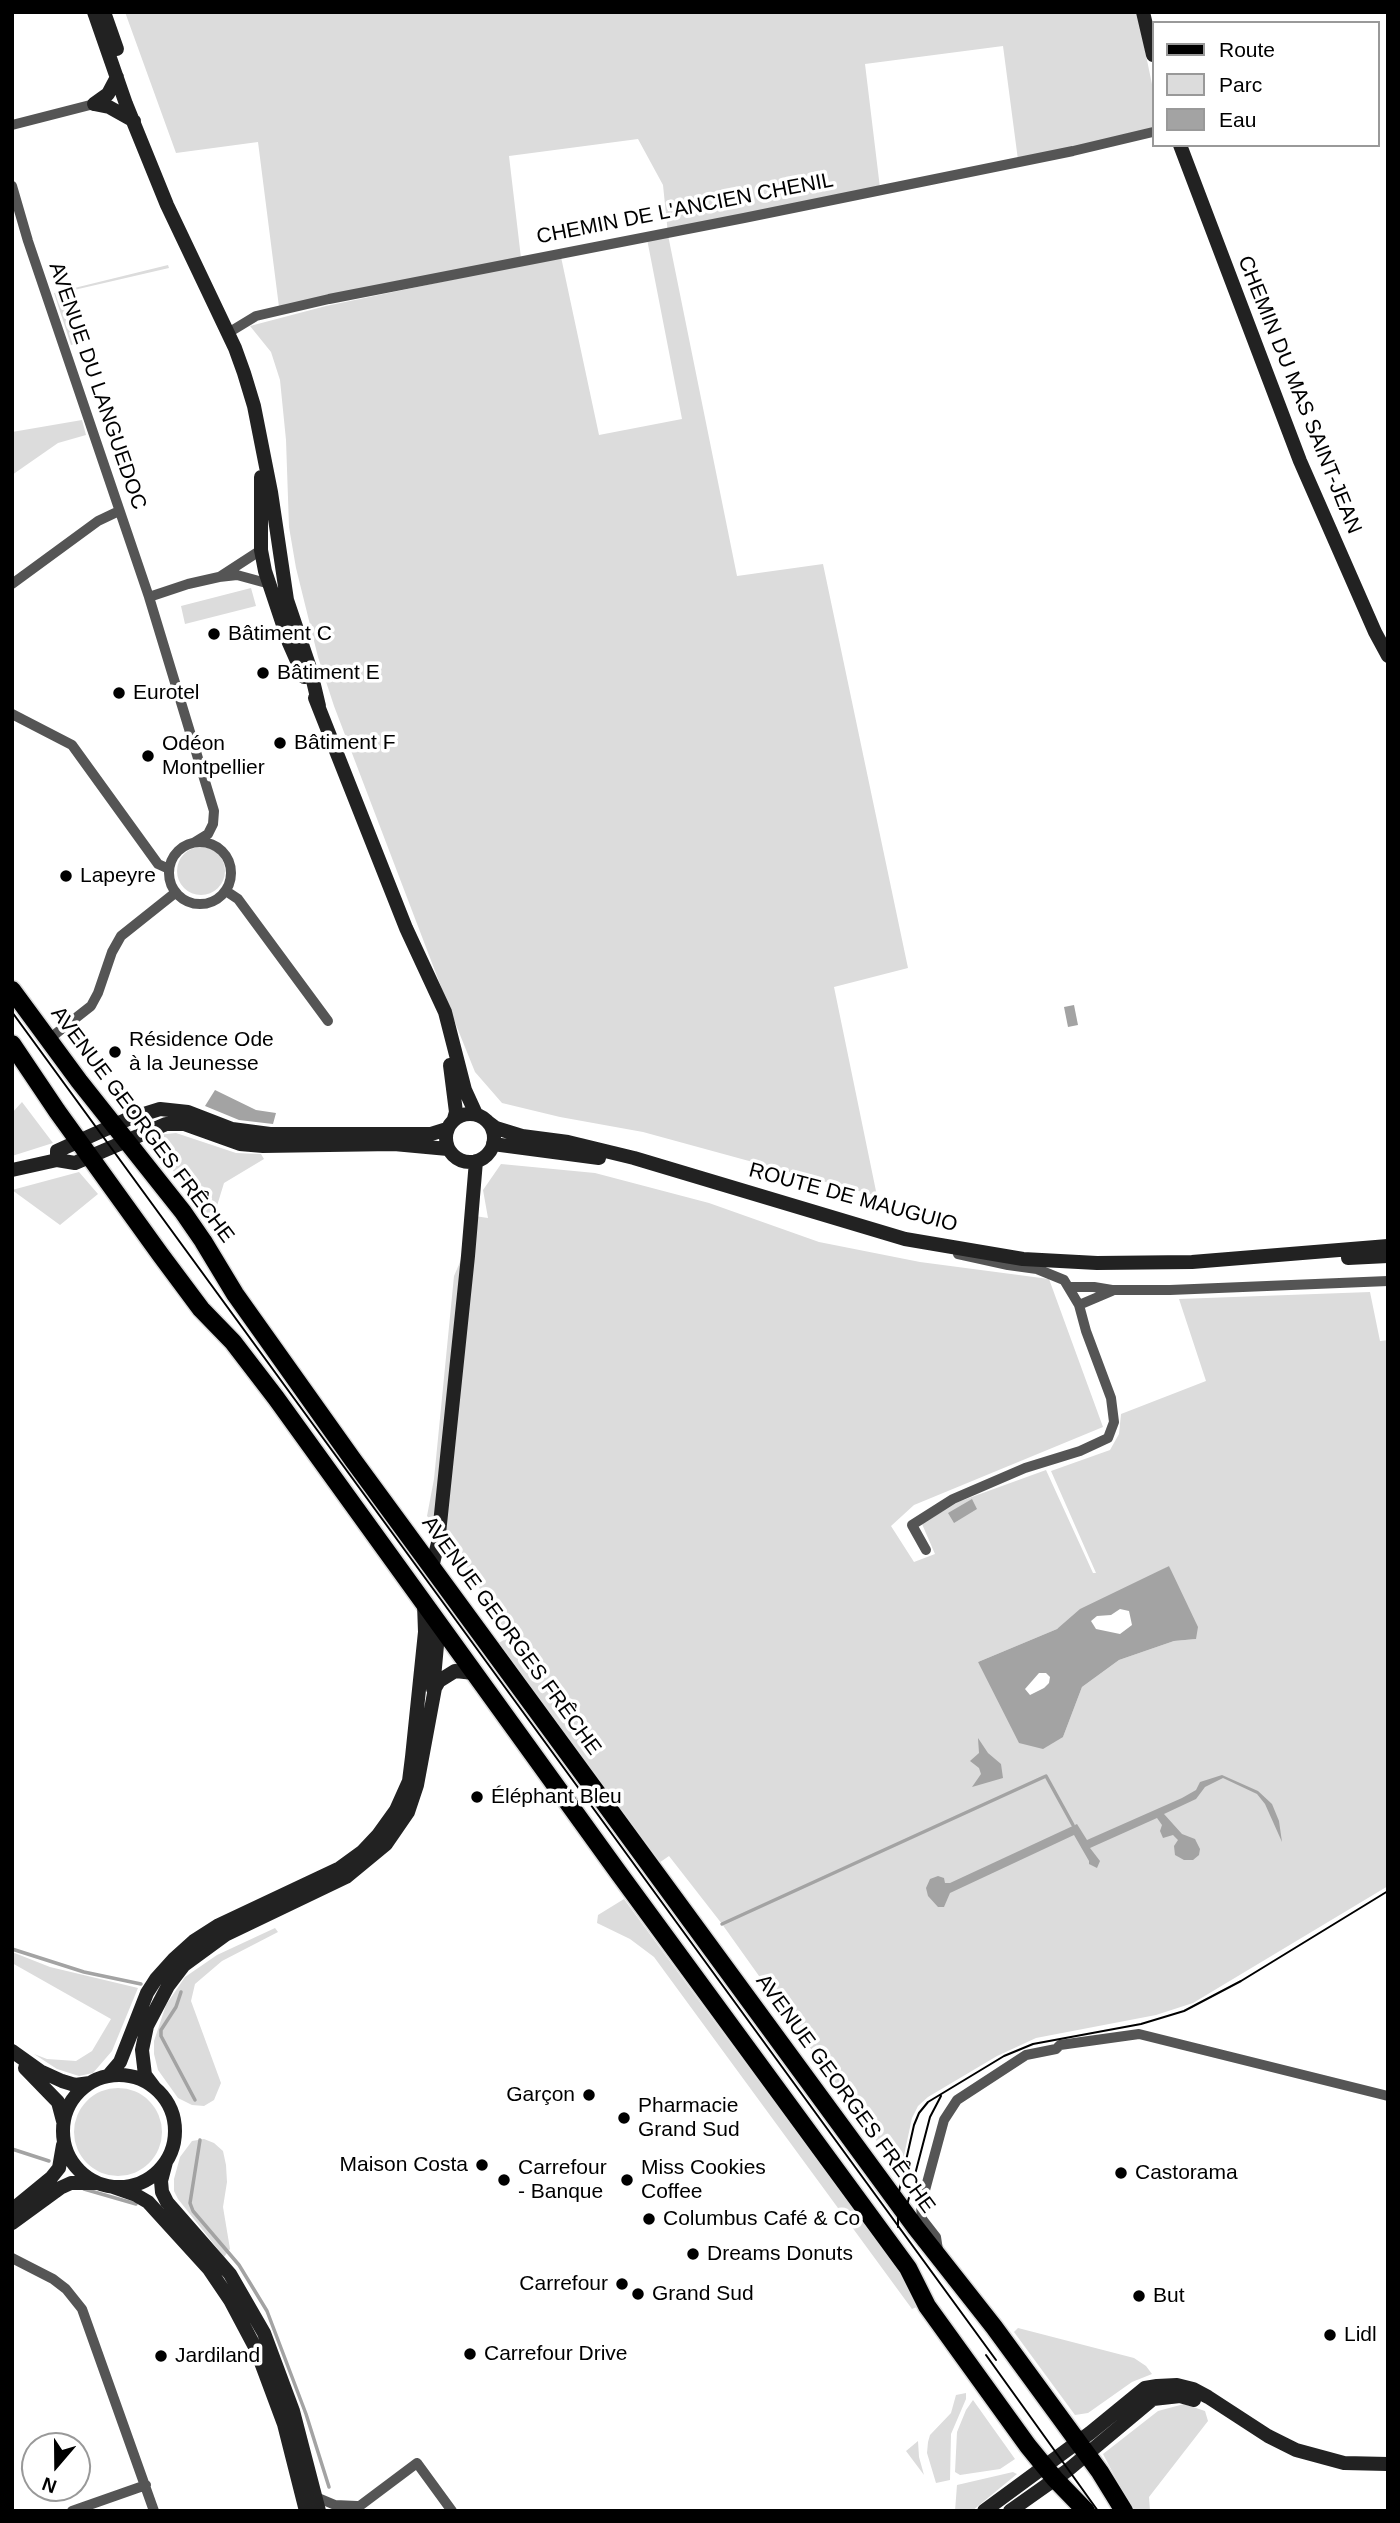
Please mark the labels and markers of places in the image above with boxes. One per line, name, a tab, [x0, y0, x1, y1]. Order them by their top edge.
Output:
place label: Bâtiment C	[228, 621, 332, 647]
marker: Bâtiment C	[206, 626, 222, 642]
place label: Bâtiment E	[277, 660, 380, 686]
marker: Bâtiment E	[255, 665, 271, 681]
place label: Eurotel	[133, 680, 200, 706]
marker: Eurotel	[111, 685, 127, 701]
place label: Bâtiment F	[294, 730, 396, 756]
place label: Odéon Montpellier	[162, 731, 265, 781]
marker: Bâtiment F	[272, 735, 288, 751]
marker: Odéon Montpellier	[140, 748, 156, 764]
place label: Lapeyre	[80, 863, 156, 889]
marker: Lapeyre	[58, 868, 74, 884]
place label: Résidence Ode à la Jeunesse	[129, 1027, 274, 1077]
marker: Résidence Ode à la Jeunesse	[107, 1044, 123, 1060]
place label: Éléphant Bleu	[491, 1784, 622, 1810]
marker: Éléphant Bleu	[469, 1789, 485, 1805]
place label: Garçon	[506, 2082, 575, 2108]
marker: Garçon	[581, 2087, 597, 2103]
place label: Pharmacie Grand Sud	[638, 2093, 740, 2143]
marker: Pharmacie Grand Sud	[616, 2110, 632, 2126]
place label: Maison Costa	[340, 2152, 468, 2178]
place label: Carrefour - Banque	[518, 2155, 607, 2205]
place label: Miss Cookies Coffee	[641, 2155, 766, 2205]
marker: Maison Costa	[474, 2157, 490, 2173]
place label: Castorama	[1135, 2160, 1238, 2186]
marker: Castorama	[1113, 2165, 1129, 2181]
marker: Carrefour - Banque	[496, 2172, 512, 2188]
marker: Miss Cookies Coffee	[619, 2172, 635, 2188]
place label: Columbus Café & Co	[663, 2206, 860, 2232]
marker: Columbus Café & Co	[641, 2211, 657, 2227]
place label: Dreams Donuts	[707, 2241, 853, 2267]
marker: Dreams Donuts	[685, 2246, 701, 2262]
place label: Carrefour	[519, 2271, 608, 2297]
marker: Carrefour	[614, 2276, 630, 2292]
place label: Grand Sud	[652, 2281, 754, 2307]
place label: But	[1153, 2283, 1185, 2309]
marker: Grand Sud	[630, 2286, 646, 2302]
marker: But	[1131, 2288, 1147, 2304]
place label: Lidl	[1344, 2322, 1377, 2348]
marker: Lidl	[1322, 2327, 1338, 2343]
place label: Carrefour Drive	[484, 2341, 628, 2367]
place label: Jardiland	[175, 2343, 260, 2369]
marker: Carrefour Drive	[462, 2346, 478, 2362]
marker: Jardiland	[153, 2348, 169, 2364]

